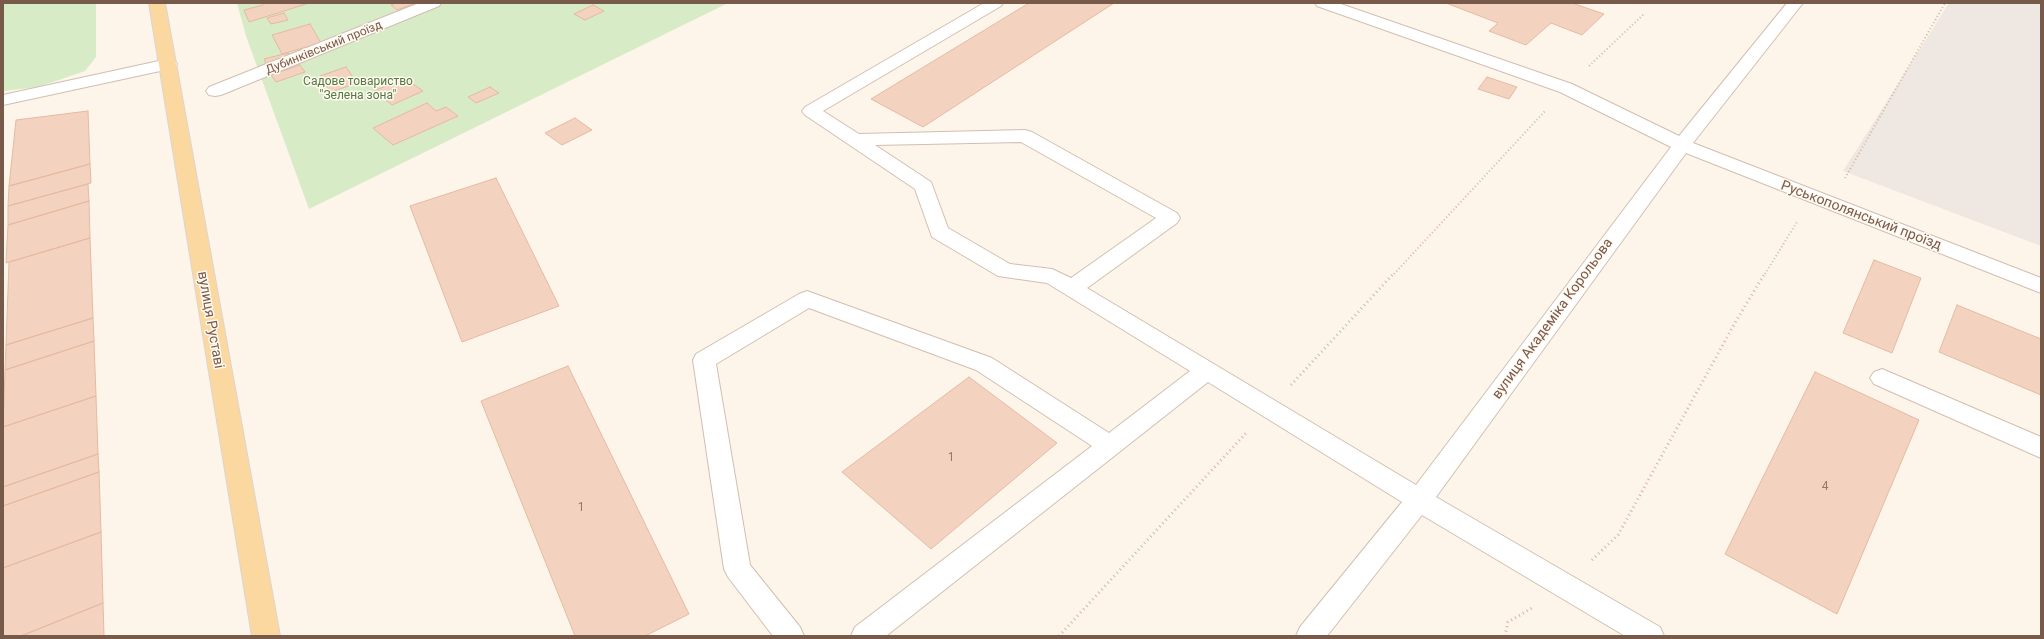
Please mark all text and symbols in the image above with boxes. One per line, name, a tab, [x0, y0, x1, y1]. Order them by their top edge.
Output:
street label: Дубинківський проїзд	[264, 18, 384, 78]
park label: Садове товариство "Зелена зона"	[303, 75, 413, 103]
street label: Руськополянський проїзд	[1778, 178, 1944, 254]
street label: вулиця Академіка Корольова	[1489, 235, 1617, 403]
street label: вулиця Руставі	[193, 270, 227, 370]
house number: 1	[948, 451, 954, 465]
house number: 4	[1822, 480, 1828, 494]
house number: 1	[578, 501, 584, 515]

